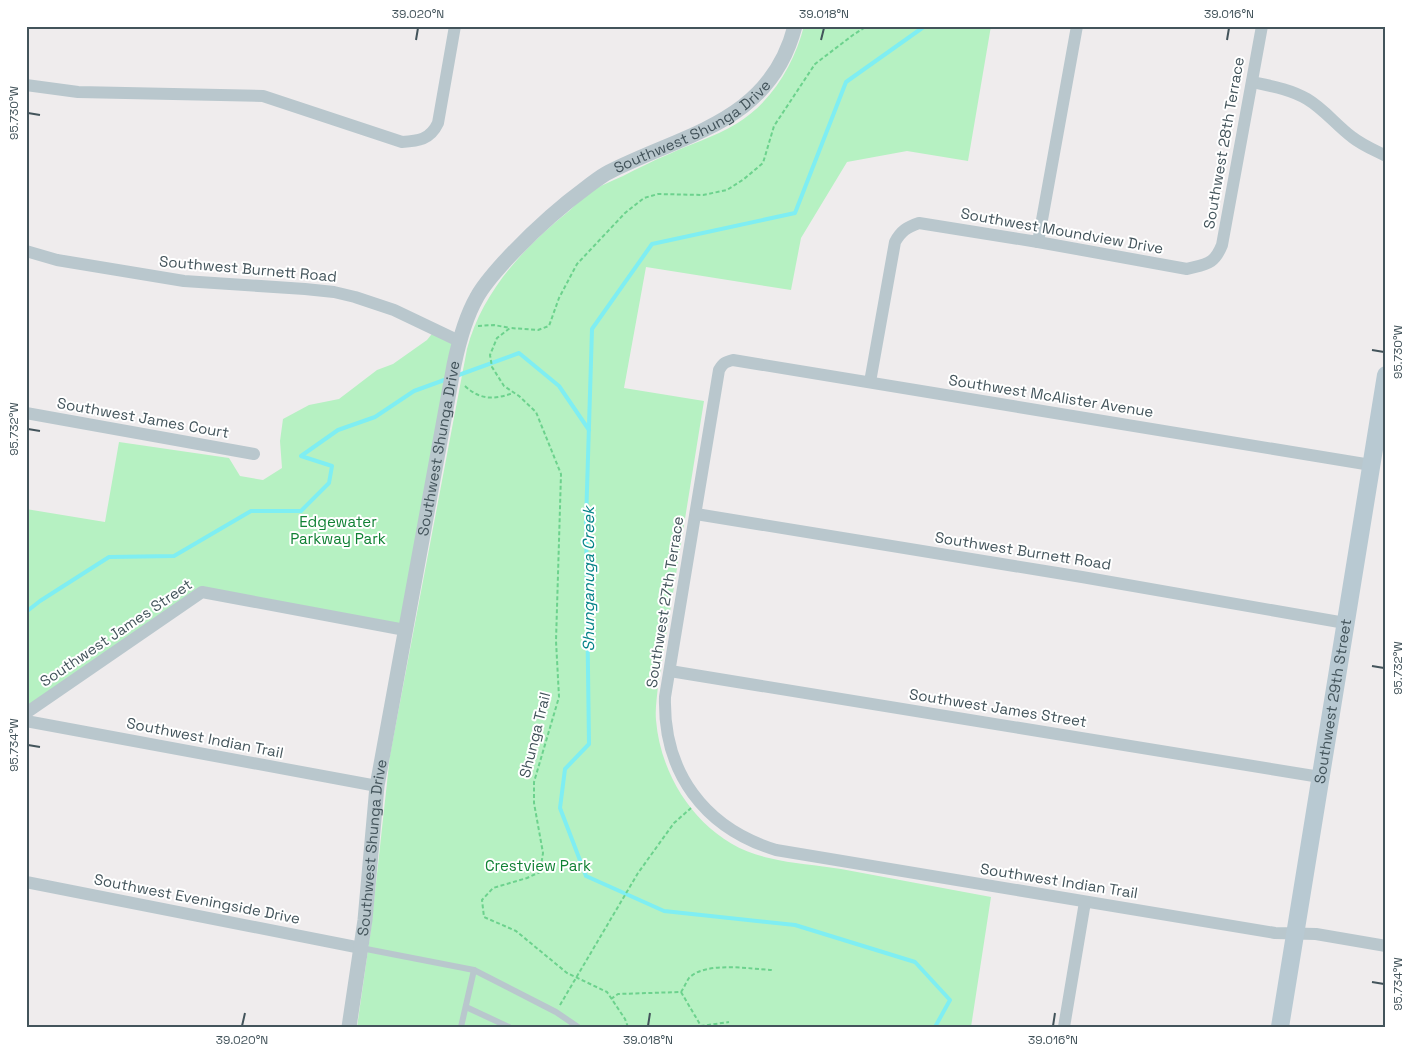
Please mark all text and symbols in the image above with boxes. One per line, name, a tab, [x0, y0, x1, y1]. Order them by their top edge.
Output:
text: 39.020°N	[392, 6, 444, 22]
text: 39.018°N	[799, 6, 849, 22]
text: 39.016°N	[1204, 6, 1254, 22]
street label: Southwest 28th Terrace	[1199, 55, 1248, 230]
street label: Southwest Shunga Drive	[610, 76, 775, 177]
text: 95.730°W	[6, 86, 22, 140]
street label: Southwest Moundview Drive	[959, 203, 1165, 258]
street label: Southwest Burnett Road	[158, 251, 338, 286]
text: 95.730°W	[1390, 325, 1406, 379]
street label: Southwest Shunga Drive	[413, 359, 464, 537]
street label: Southwest McAlister Avenue	[947, 370, 1155, 421]
street label: Southwest James Court	[56, 393, 231, 442]
text: 95.732°W	[6, 402, 22, 456]
water label: Shunganuga Creek	[578, 504, 599, 652]
park label: Edgewater Parkway Park	[290, 512, 386, 548]
street label: Southwest 27th Terrace	[642, 515, 687, 689]
street label: Southwest Burnett Road	[934, 527, 1113, 574]
street label: Southwest James Street	[36, 574, 195, 691]
street label: Southwest 29th Street	[1310, 617, 1355, 785]
text: 95.732°W	[1390, 641, 1406, 695]
street label: Southwest James Street	[908, 684, 1088, 731]
street label: Shunga Trail	[515, 690, 554, 780]
street label: Southwest Indian Trail	[125, 713, 285, 762]
text: 95.734°W	[6, 718, 22, 772]
street label: Southwest Shunga Drive	[353, 757, 391, 937]
park label: Crestview Park	[485, 856, 591, 875]
street label: Southwest Indian Trail	[979, 859, 1139, 902]
street label: Southwest Eveningside Drive	[92, 869, 302, 928]
text: 95.734°W	[1390, 957, 1406, 1011]
text: 39.020°N	[216, 1032, 268, 1048]
text: 39.018°N	[623, 1032, 673, 1048]
text: 39.016°N	[1028, 1032, 1078, 1048]

